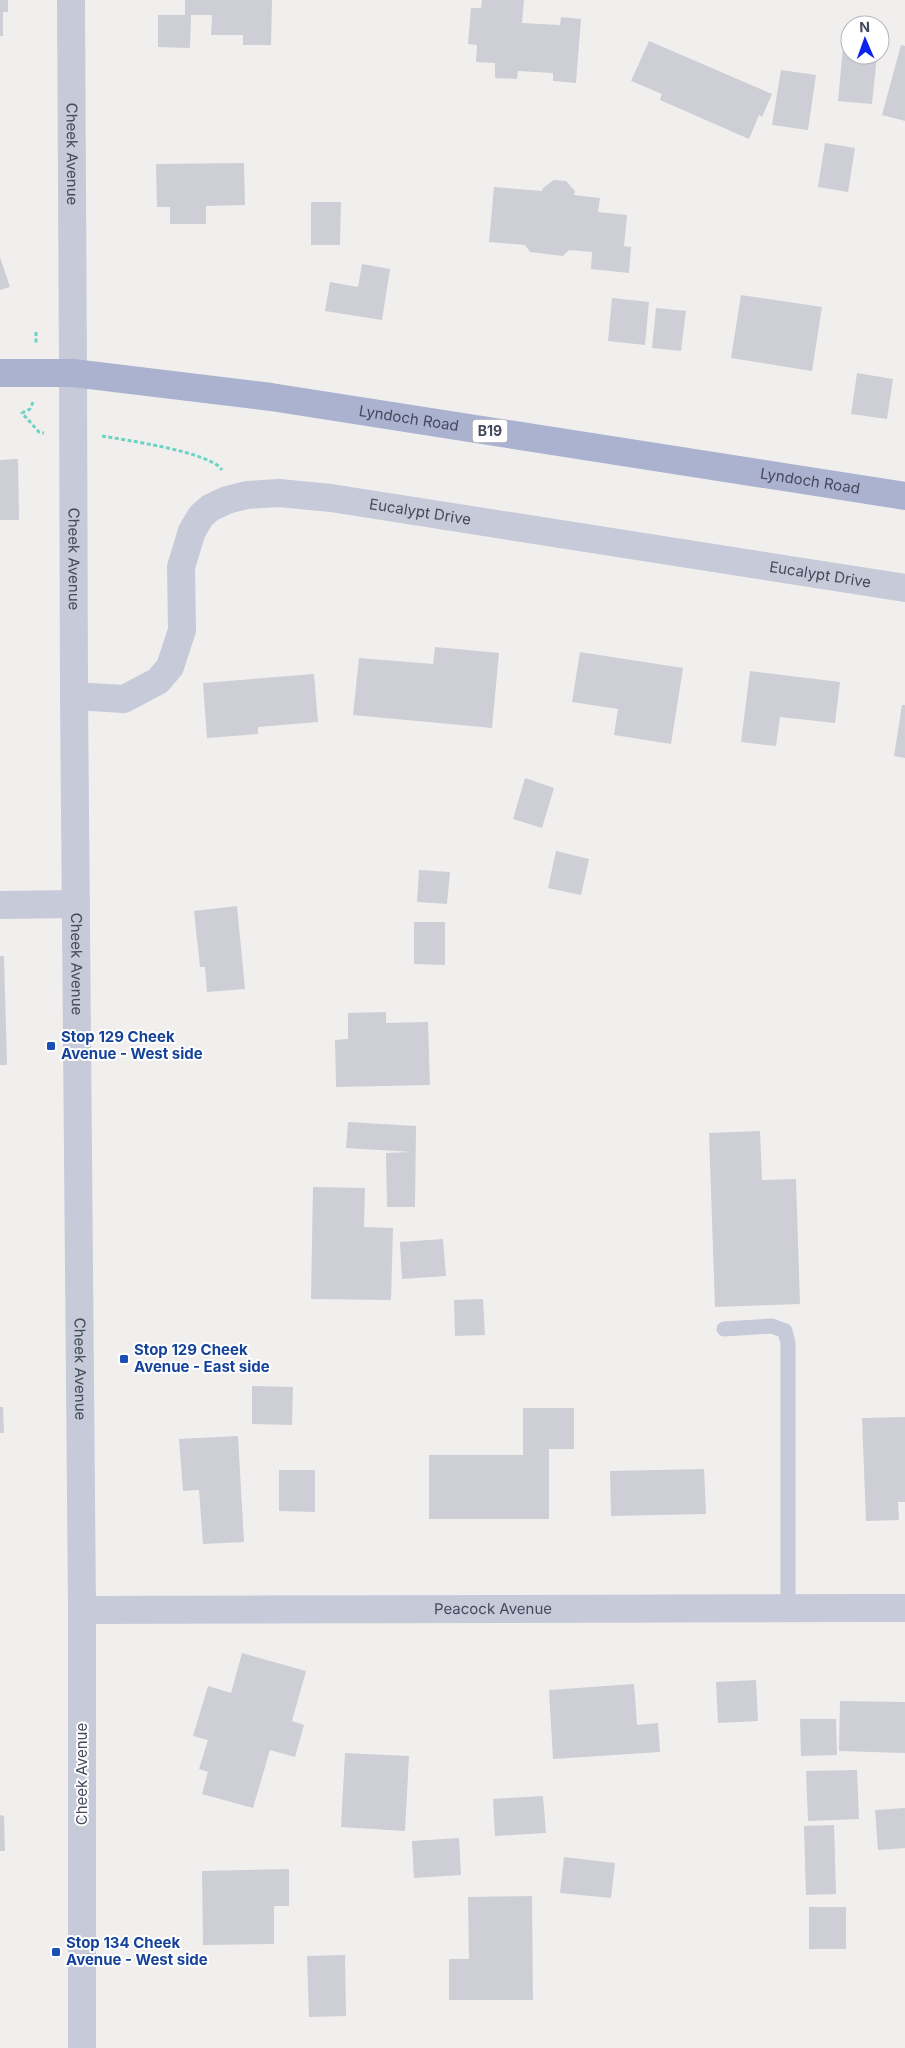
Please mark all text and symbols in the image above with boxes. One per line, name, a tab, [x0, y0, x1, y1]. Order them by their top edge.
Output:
north arrow	[840, 15, 890, 65]
text: N	[859, 18, 870, 35]
street label: Cheek Avenue	[63, 103, 82, 205]
street label: Lyndoch Road	[358, 401, 460, 435]
road number: B19	[472, 420, 508, 442]
street label: Lyndoch Road	[759, 464, 861, 498]
street label: Eucalypt Drive	[368, 494, 472, 529]
street label: Cheek Avenue	[64, 508, 84, 610]
street label: Eucalypt Drive	[768, 557, 873, 592]
street label: Cheek Avenue	[67, 913, 87, 1015]
place label: Stop 129 Cheek Avenue - West side	[61, 1027, 203, 1063]
marker: Stop 129 Cheek Avenue - West side	[45, 1040, 57, 1052]
street label: Cheek Avenue	[70, 1318, 90, 1420]
place label: Stop 129 Cheek Avenue - East side	[134, 1340, 270, 1376]
marker: Stop 129 Cheek Avenue - East side	[118, 1353, 130, 1365]
street label: Peacock Avenue	[434, 1599, 552, 1618]
street label: Cheek Avenue	[72, 1723, 91, 1825]
place label: Stop 134 Cheek Avenue - West side	[66, 1933, 208, 1969]
marker: Stop 134 Cheek Avenue - West side	[50, 1946, 62, 1958]

